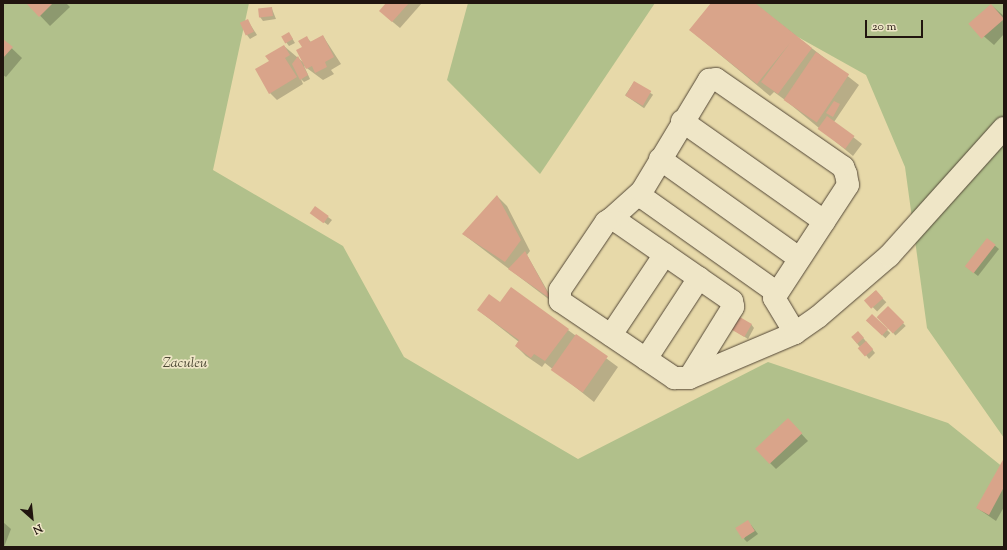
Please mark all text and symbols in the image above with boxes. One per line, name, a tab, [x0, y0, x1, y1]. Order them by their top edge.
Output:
scale bar	[867, 12, 925, 38]
text: 20 m	[872, 18, 896, 36]
park label: Zaculeu	[163, 356, 207, 372]
north arrow	[12, 498, 52, 538]
text: N	[30, 520, 45, 538]

